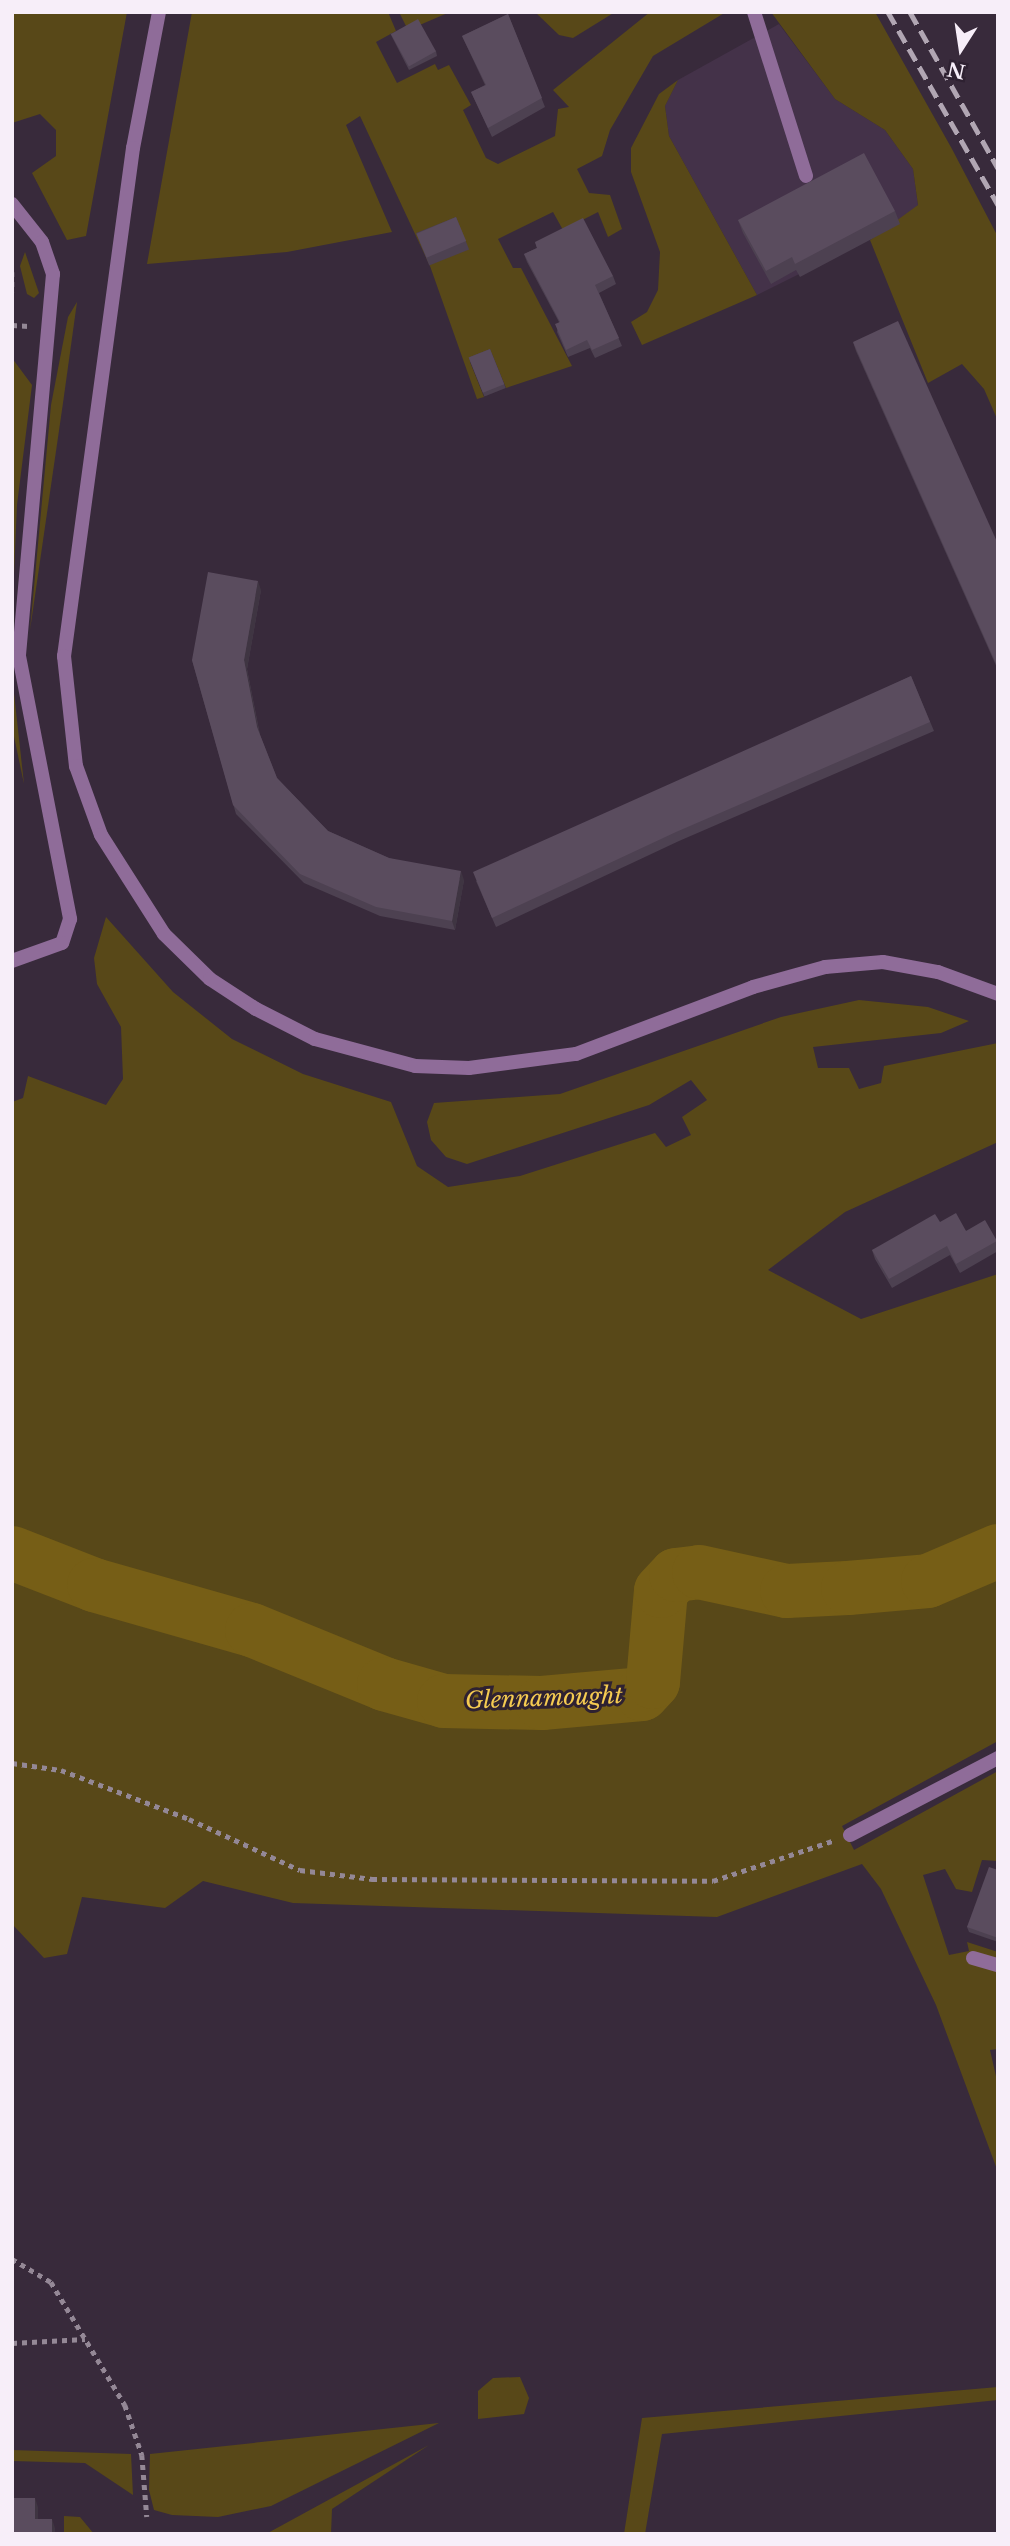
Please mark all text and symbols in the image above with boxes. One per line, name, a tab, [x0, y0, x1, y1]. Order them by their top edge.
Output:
north arrow	[926, 14, 996, 84]
text: N	[945, 57, 968, 83]
water label: Glennamought	[465, 1681, 623, 1715]

